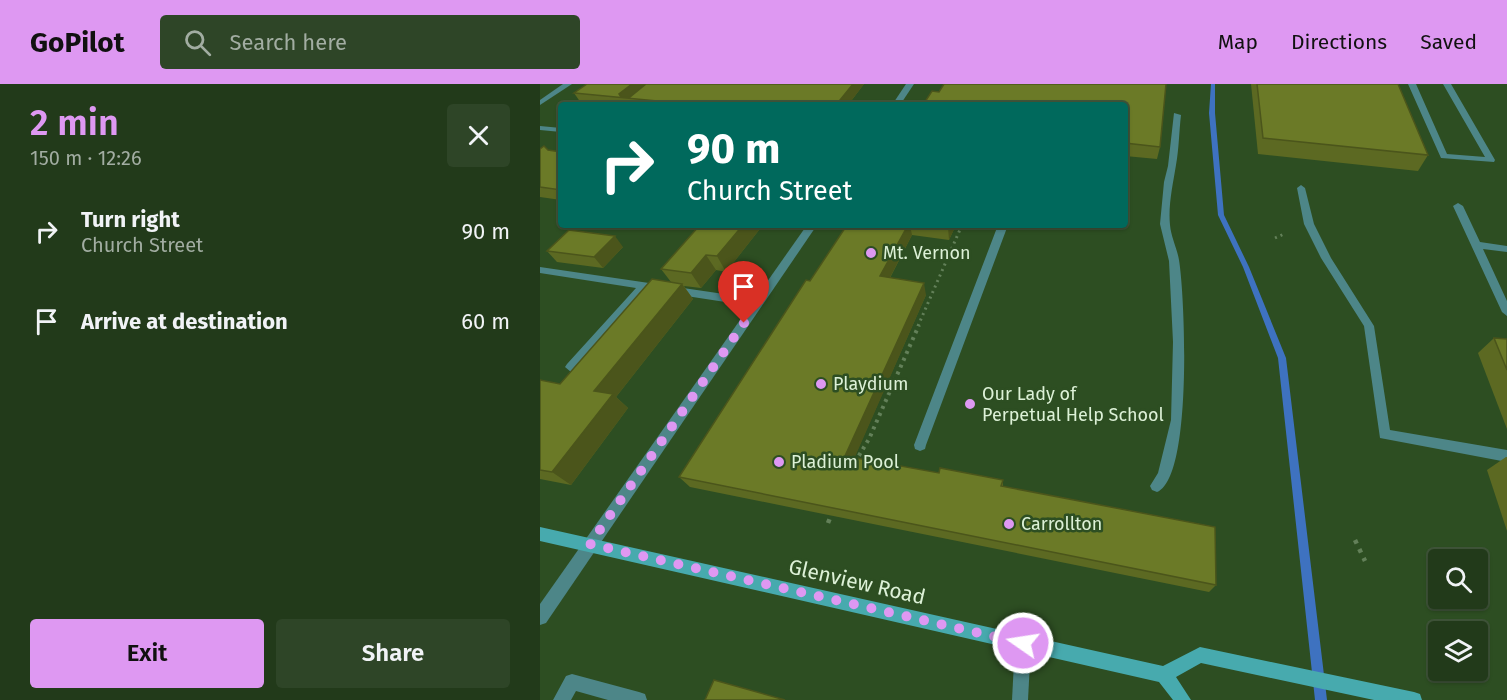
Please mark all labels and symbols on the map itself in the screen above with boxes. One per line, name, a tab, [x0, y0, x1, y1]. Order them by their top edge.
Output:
place label: Mt. Vernon	[883, 242, 971, 264]
marker: Mt. Vernon	[864, 246, 878, 260]
pin	[718, 261, 769, 323]
place label: Playdium	[833, 373, 909, 395]
marker: Playdium	[814, 377, 828, 391]
place label: Our Lady of Perpetual Help School	[982, 383, 1164, 426]
marker: Our Lady of Perpetual Help School	[963, 397, 977, 411]
place label: Pladium Pool	[791, 451, 899, 473]
marker: Pladium Pool	[772, 455, 786, 469]
place label: Carrollton	[1021, 513, 1102, 535]
marker: Carrollton	[1002, 517, 1016, 531]
street label: Glenview Road	[786, 554, 928, 610]
position arrow	[991, 611, 1055, 675]

